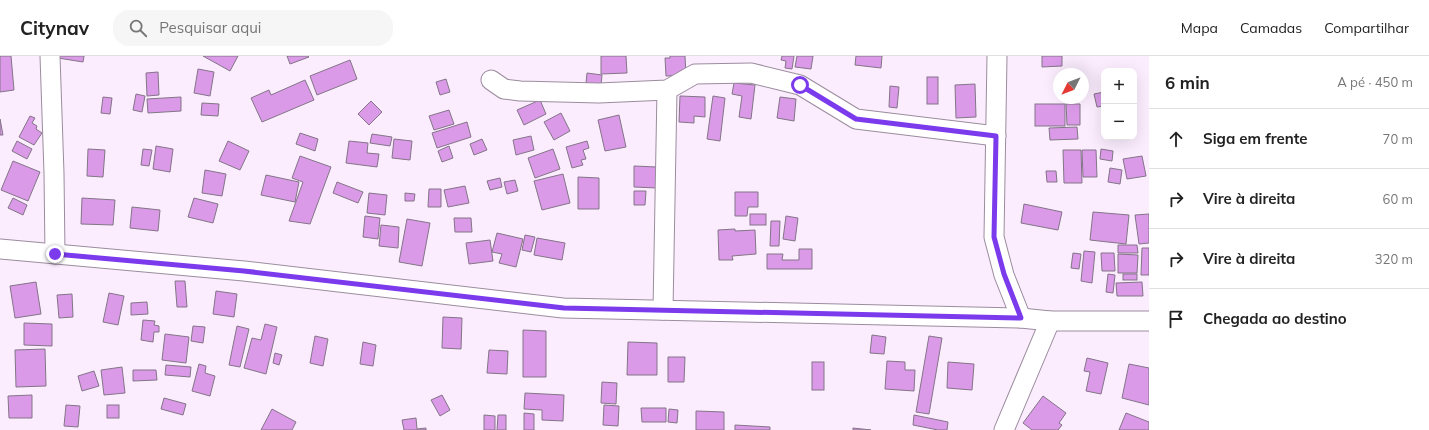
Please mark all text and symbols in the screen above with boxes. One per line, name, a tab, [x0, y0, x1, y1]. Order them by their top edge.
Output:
search box	[113, 10, 393, 46]
text: Citynav	[20, 16, 89, 40]
icon: search	[127, 17, 149, 39]
text: Pesquisar aqui	[159, 18, 261, 37]
text: Mapa	[1181, 19, 1218, 37]
text: Camadas	[1240, 19, 1302, 37]
text: Compartilhar	[1324, 19, 1409, 37]
north arrow	[1053, 68, 1089, 104]
map controls	[1101, 68, 1137, 140]
button: +	[1101, 68, 1137, 104]
text: 6 min	[1165, 72, 1210, 93]
text: A pé · 450 m	[1337, 74, 1413, 90]
route start	[791, 76, 809, 94]
button: −	[1101, 104, 1137, 140]
icon: ahead	[1165, 128, 1187, 150]
text: Siga em frente	[1203, 129, 1308, 148]
text: 70 m	[1383, 131, 1413, 147]
icon: right	[1165, 188, 1187, 210]
text: Vire à direita	[1203, 189, 1295, 208]
text: 60 m	[1383, 191, 1413, 207]
route end	[46, 245, 64, 263]
icon: right	[1165, 248, 1187, 270]
text: Vire à direita	[1203, 249, 1295, 268]
text: 320 m	[1375, 251, 1413, 267]
icon: arrive	[1165, 308, 1187, 330]
text: Chegada ao destino	[1203, 309, 1347, 328]

